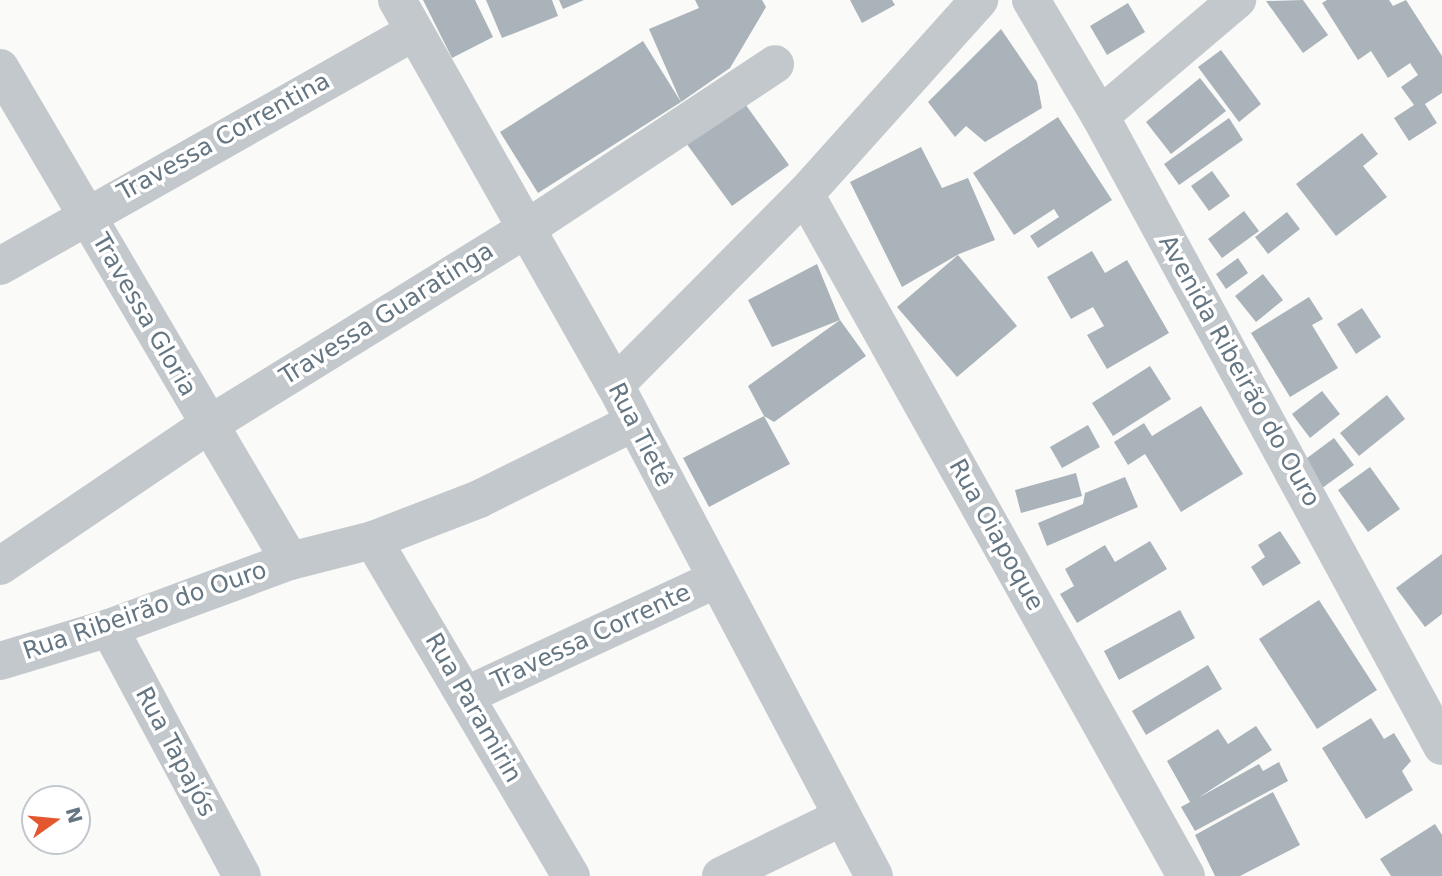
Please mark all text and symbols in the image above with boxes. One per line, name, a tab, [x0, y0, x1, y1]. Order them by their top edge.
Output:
street label: Travessa Correntina	[113, 67, 335, 207]
street label: Travessa Gloria	[86, 228, 202, 402]
street label: Avenida Ribeirão do Ouro	[1152, 230, 1326, 512]
street label: Travessa Guaratinga	[275, 237, 499, 391]
street label: Rua Tietê	[602, 378, 678, 492]
street label: Rua Oiapoque	[943, 454, 1049, 616]
street label: Rua Ribeirão do Ouro	[19, 556, 271, 666]
street label: Travessa Corrente	[487, 578, 695, 696]
street label: Rua Paramirin	[419, 628, 527, 788]
street label: Rua Tapajós	[129, 682, 221, 822]
north arrow	[21, 785, 91, 855]
text: N	[62, 805, 87, 826]

